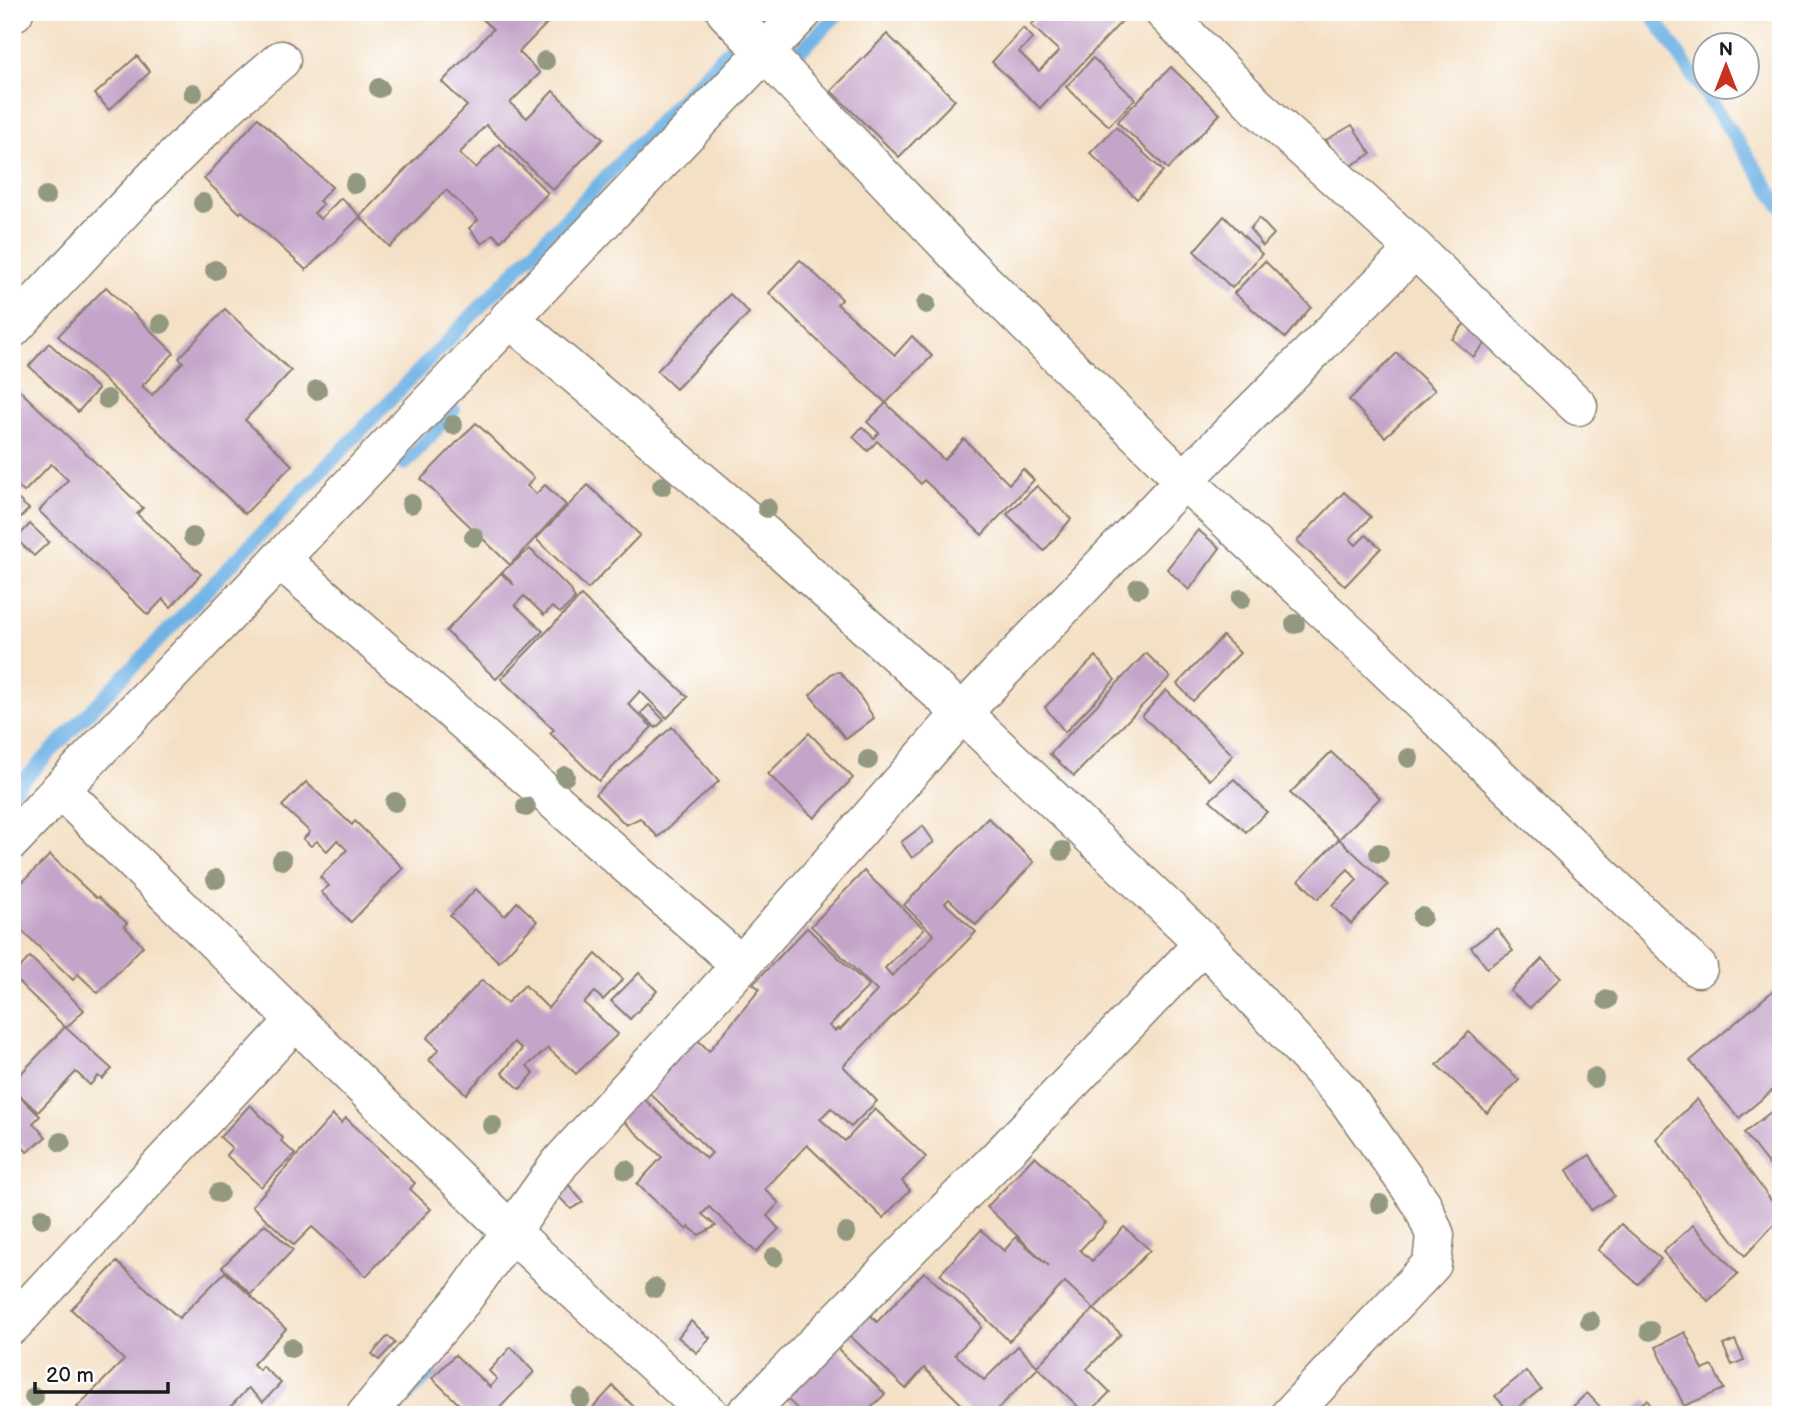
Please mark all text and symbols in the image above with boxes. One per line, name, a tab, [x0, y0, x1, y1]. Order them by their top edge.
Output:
north arrow	[1692, 32, 1762, 102]
text: N	[1719, 39, 1733, 62]
scale bar	[35, 1350, 168, 1394]
text: 20 m	[46, 1363, 94, 1388]

